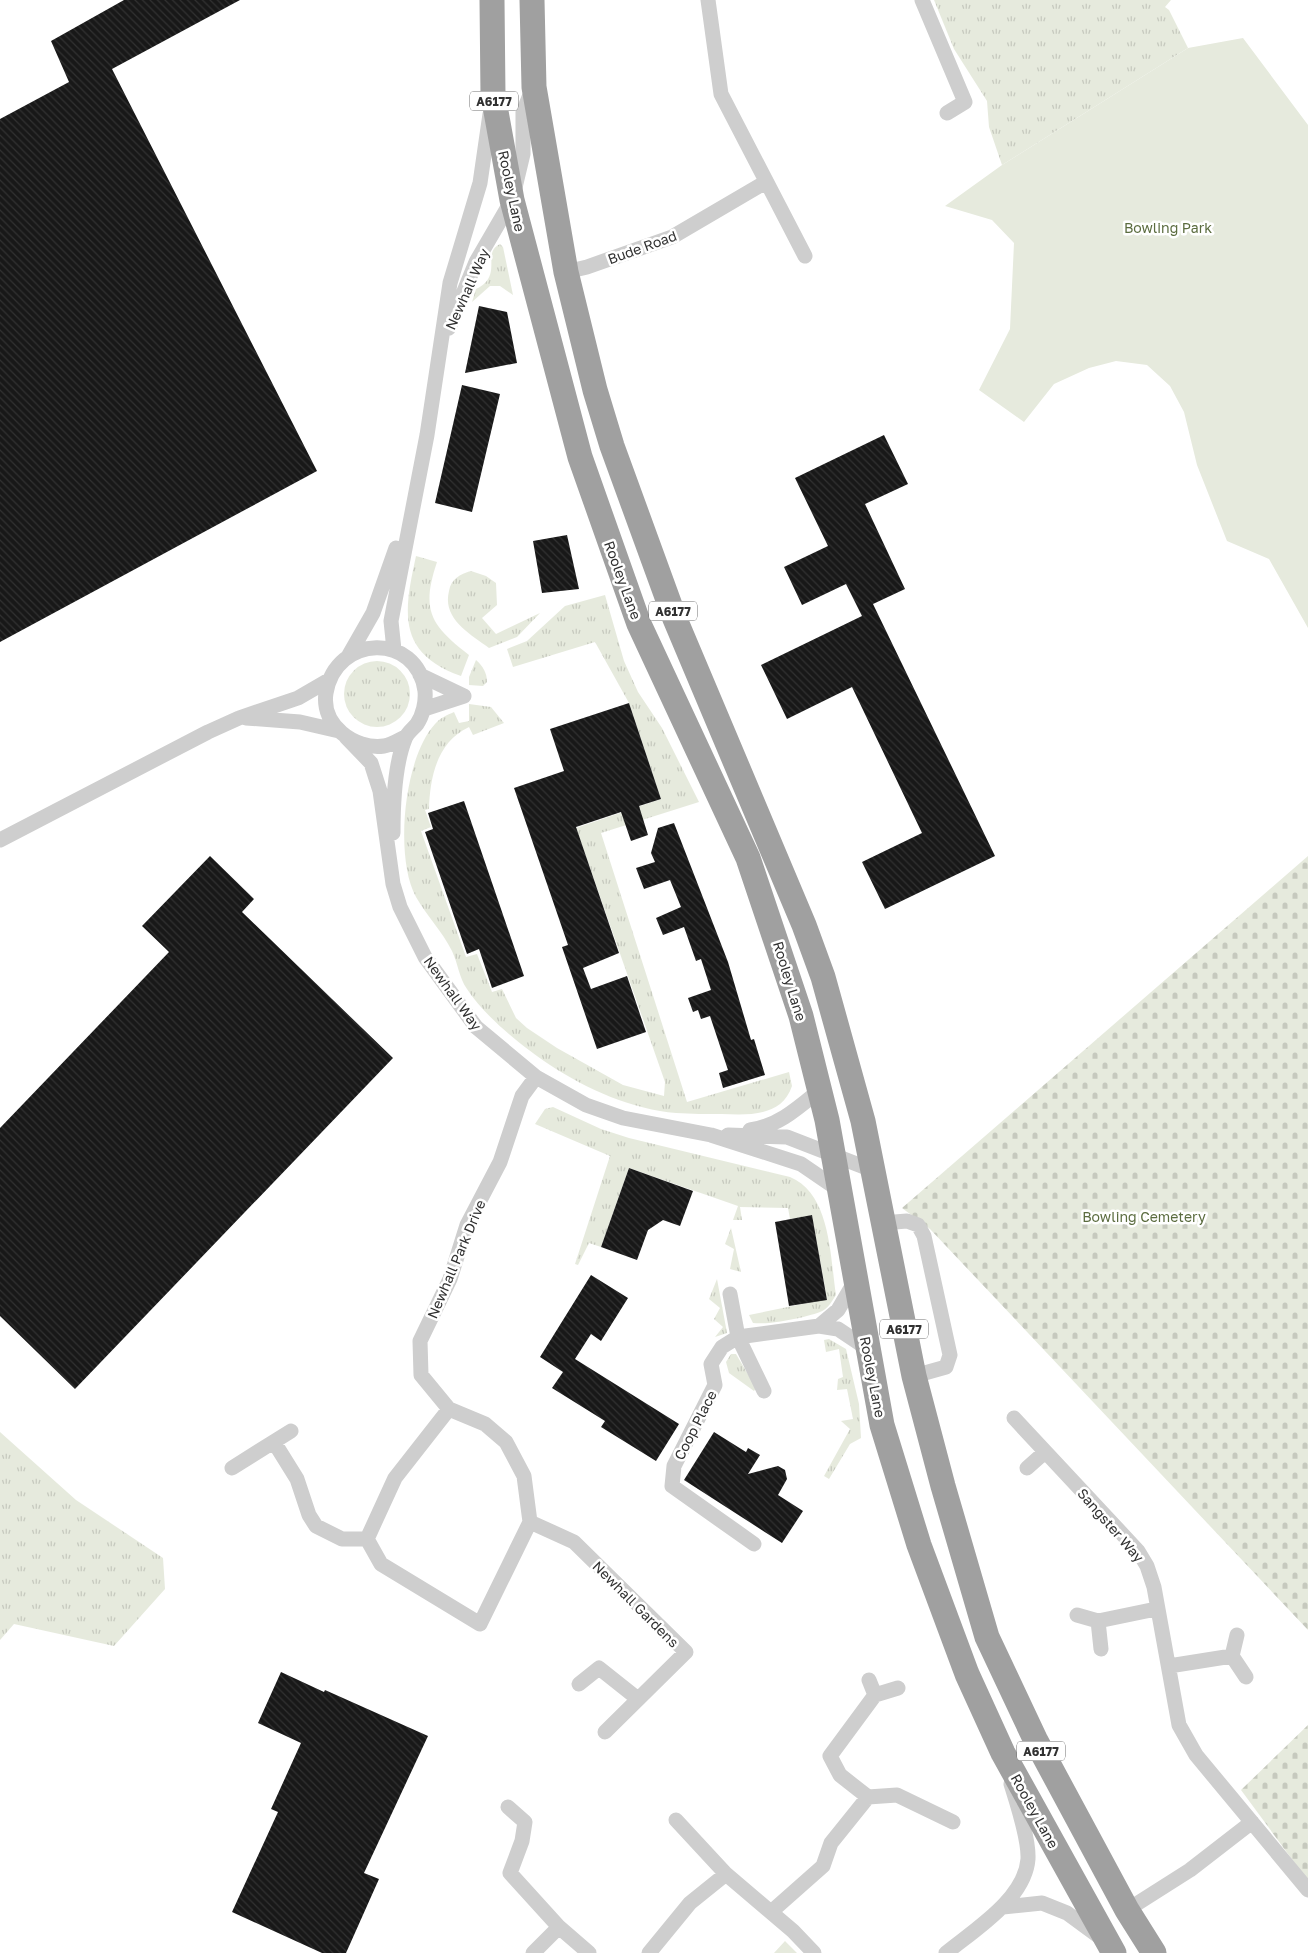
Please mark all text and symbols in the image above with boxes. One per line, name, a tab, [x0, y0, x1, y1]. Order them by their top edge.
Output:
road number: A6177	[470, 92, 518, 110]
street label: Rooley Lane	[495, 149, 529, 233]
park label: Bowling Park	[1124, 219, 1212, 236]
street label: Bude Road	[605, 227, 679, 267]
street label: Newhall Way	[441, 246, 493, 332]
street label: Rooley Lane	[601, 538, 645, 622]
road number: A6177	[649, 602, 697, 620]
street label: Rooley Lane	[770, 939, 810, 1023]
street label: Newhall Way	[420, 953, 486, 1033]
street label: Newhall Park Drive	[423, 1197, 489, 1321]
park label: Bowling Cemetery	[1082, 1208, 1206, 1225]
road number: A6177	[880, 1320, 928, 1338]
street label: Rooley Lane	[857, 1335, 889, 1419]
street label: Coop Place	[670, 1387, 720, 1463]
street label: Sangster Way	[1074, 1485, 1148, 1566]
street label: Newhall Gardens	[589, 1557, 683, 1651]
road number: A6177	[1017, 1742, 1065, 1760]
street label: Rooley Lane	[1008, 1771, 1062, 1851]

